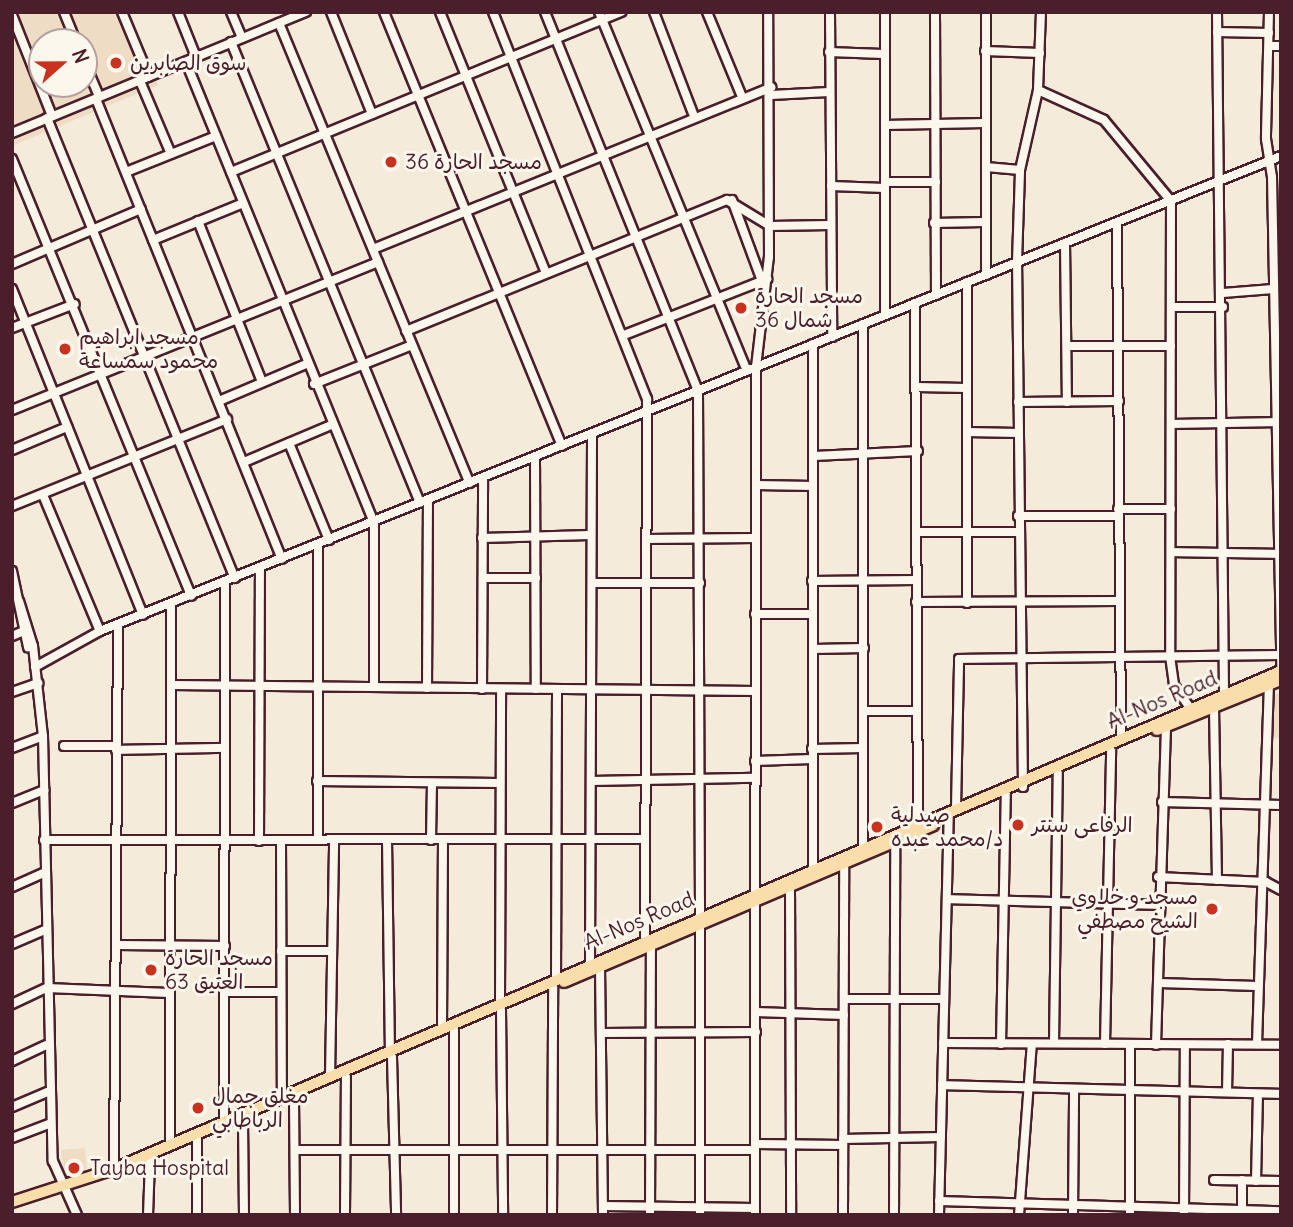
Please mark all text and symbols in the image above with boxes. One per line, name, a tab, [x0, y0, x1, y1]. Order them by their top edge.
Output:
north arrow	[28, 28, 98, 98]
text: N	[67, 46, 94, 67]
place label: سوق الصابرين	[130, 50, 247, 76]
marker: سوق الصابرين	[108, 55, 124, 71]
place label: مسجد الحارة 36	[405, 149, 542, 175]
marker: مسجد الحارة 36	[383, 154, 399, 170]
place label: مسجد الحارة 36 شمال	[755, 283, 863, 333]
marker: مسجد الحارة 36 شمال	[733, 300, 749, 316]
place label: مسجد ابراهيم محمود سمساعة	[79, 324, 218, 374]
marker: مسجد ابراهيم محمود سمساعة	[57, 341, 73, 357]
street label: Al-Nos Road	[1103, 666, 1221, 734]
place label: صيدلية د/محمد عبده	[891, 802, 1003, 852]
place label: الرفاعى سنتر	[1032, 812, 1133, 838]
marker: الرفاعى سنتر	[1010, 817, 1026, 833]
marker: صيدلية د/محمد عبده	[869, 819, 885, 835]
place label: مسجد و خلاوي الشيخ مصطفي	[1071, 884, 1198, 934]
street label: Al-Nos Road	[580, 887, 698, 955]
marker: مسجد و خلاوي الشيخ مصطفي	[1204, 901, 1220, 917]
place label: مسجد الحارة 63 العتيق	[165, 945, 273, 995]
marker: مسجد الحارة 63 العتيق	[143, 962, 159, 978]
place label: مغلق جمال الرباطابي	[212, 1083, 308, 1133]
marker: مغلق جمال الرباطابي	[190, 1100, 206, 1116]
place label: Tayba Hospital	[90, 1155, 229, 1181]
marker: Tayba Hospital	[64, 1158, 84, 1178]

